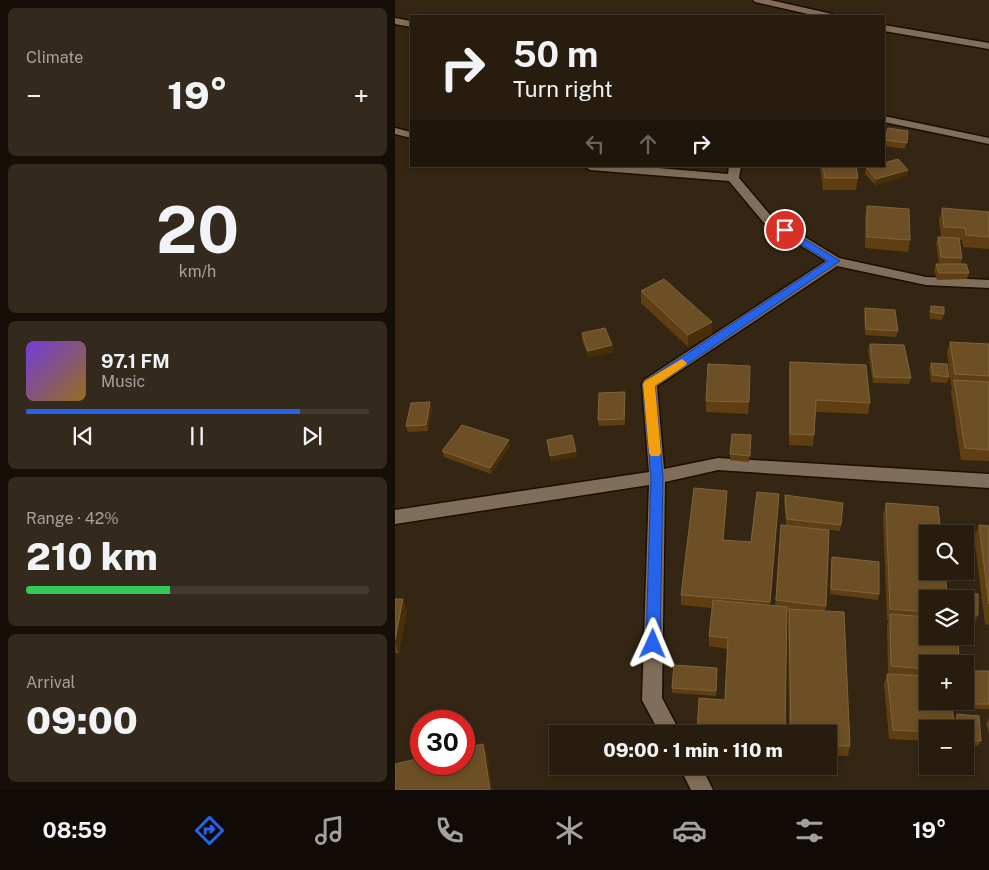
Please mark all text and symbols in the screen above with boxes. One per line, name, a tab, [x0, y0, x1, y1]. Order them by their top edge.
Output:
text: 50 m	[513, 34, 598, 75]
icon: right	[430, 35, 495, 100]
text: Climate	[26, 48, 83, 67]
text: 19°	[167, 73, 228, 118]
text: Turn right	[513, 76, 613, 102]
text: −	[26, 79, 42, 112]
text: +	[353, 79, 369, 112]
icon: left	[581, 130, 609, 158]
icon: ahead	[634, 130, 662, 158]
icon: right	[687, 130, 715, 158]
text: 20	[156, 191, 239, 268]
pin	[764, 209, 806, 251]
icon: arrive	[771, 216, 799, 244]
text: km/h	[179, 262, 216, 281]
text: 97.1 FM	[101, 350, 170, 372]
text: Music	[101, 372, 145, 391]
icon: previous	[69, 422, 97, 450]
icon: pause	[183, 422, 211, 450]
icon: next	[298, 422, 326, 450]
text: Range · 42%	[26, 509, 119, 528]
map controls	[919, 525, 974, 775]
button: search	[919, 525, 974, 580]
text: 210 km	[26, 534, 158, 579]
button: layers	[919, 590, 974, 645]
position arrow	[626, 617, 678, 669]
button: +	[919, 655, 974, 710]
text: Arrival	[26, 673, 75, 692]
text: 09:00	[26, 698, 138, 743]
speed limit sign: 30	[410, 710, 475, 775]
button: −	[919, 720, 974, 775]
text: 09:00 · 1 min · 110 m	[603, 739, 783, 761]
icon: directions	[192, 813, 227, 848]
icon: music	[312, 813, 347, 848]
icon: phone	[432, 813, 467, 848]
icon: climate	[552, 813, 587, 848]
icon: car	[672, 813, 707, 848]
icon: filters	[792, 813, 827, 848]
text: 08:59	[43, 817, 107, 843]
text: 19°	[912, 817, 946, 843]

